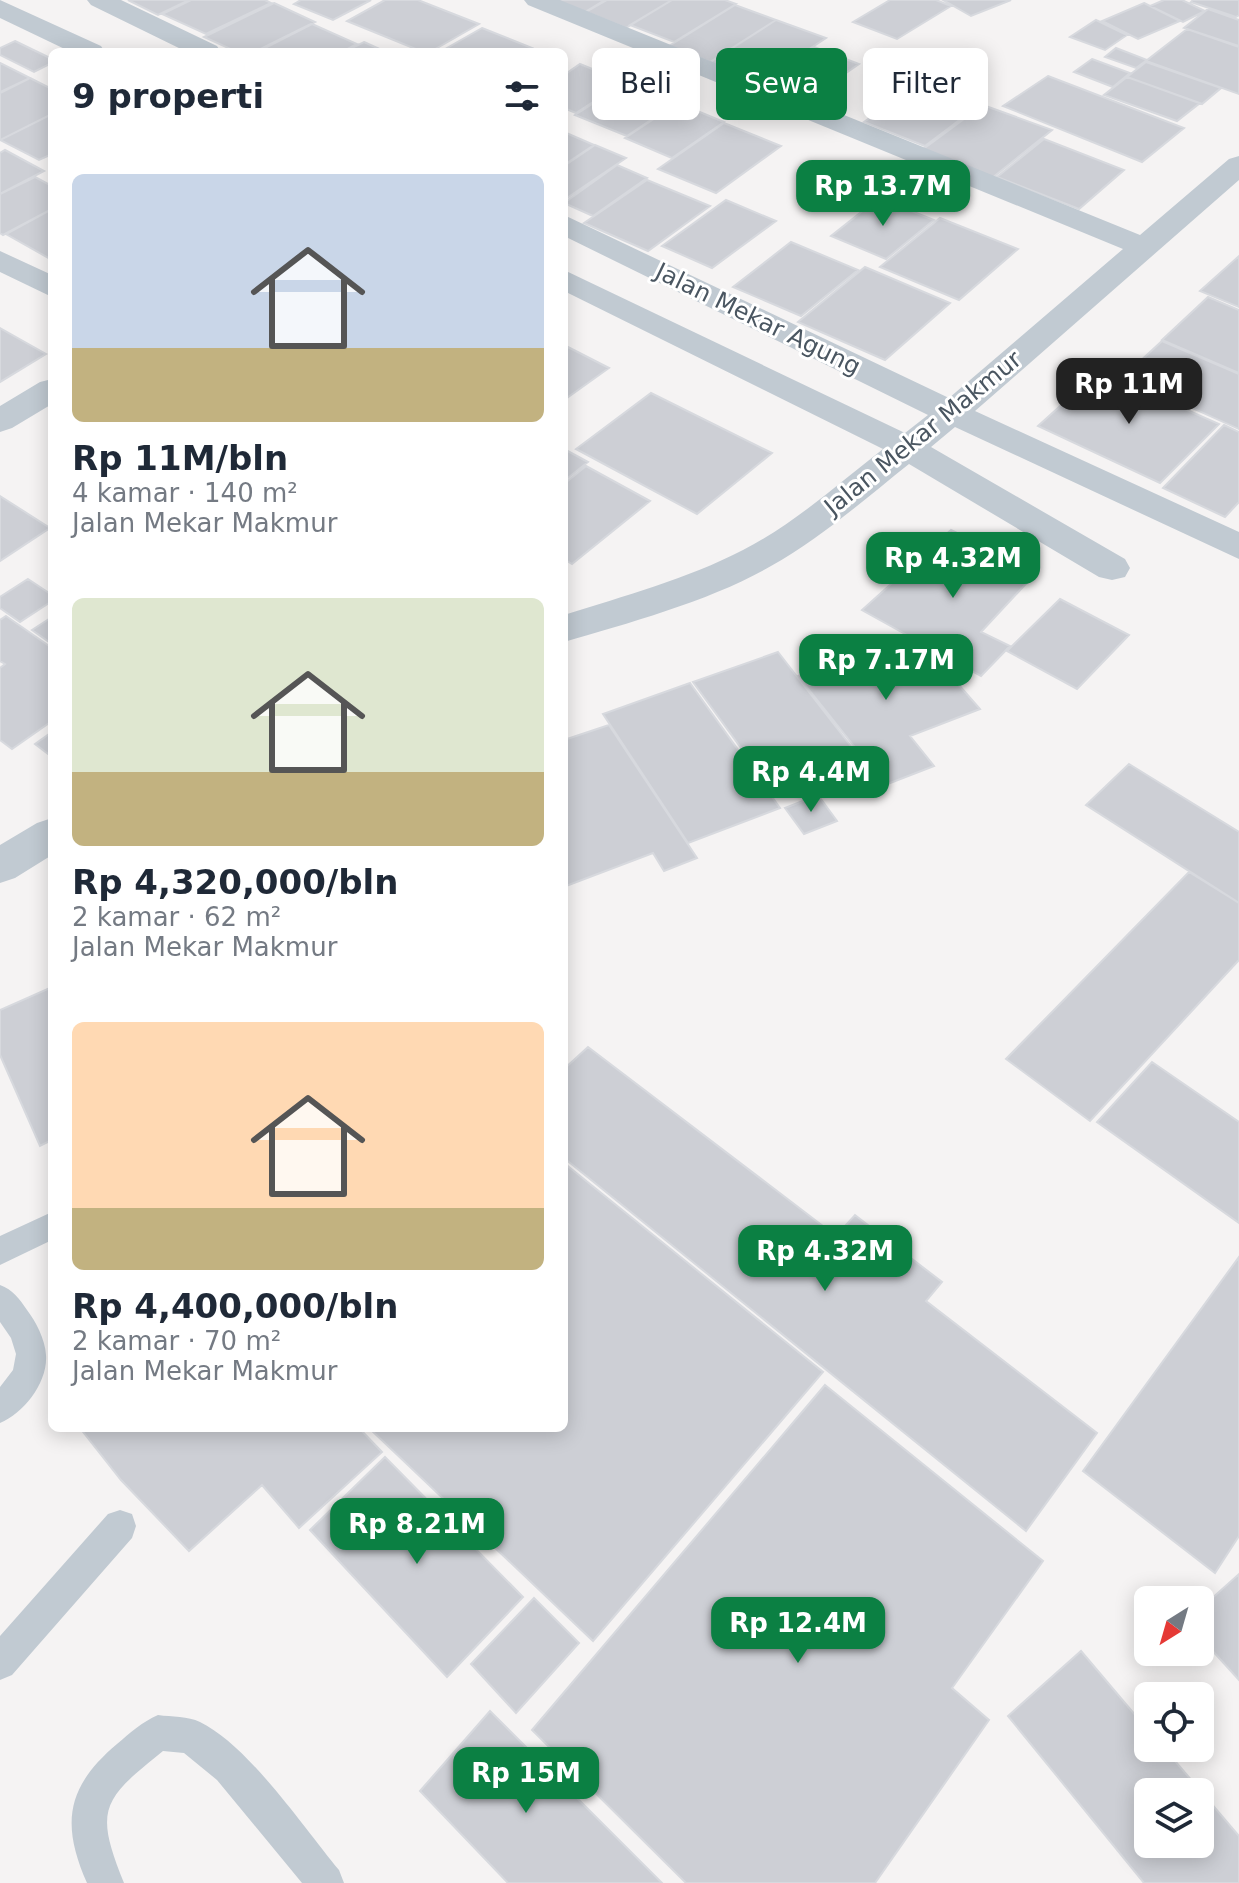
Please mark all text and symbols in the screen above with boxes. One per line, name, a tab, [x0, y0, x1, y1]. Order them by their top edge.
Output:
chip: Beli	[592, 48, 700, 120]
chip: Sewa	[716, 48, 847, 120]
chip: Filter	[863, 48, 988, 120]
icon: filters	[500, 74, 544, 118]
text: 9 properti	[72, 76, 264, 116]
pin: Rp 13.7M	[800, 160, 966, 228]
text: Rp 13.7M	[814, 171, 952, 201]
icon: home	[236, 226, 380, 370]
street label: Jalan Mekar Agung	[649, 256, 865, 381]
street label: Jalan Mekar Makmur	[817, 345, 1027, 522]
pin: Rp 11M	[1064, 358, 1194, 426]
text: Rp 11M	[1074, 369, 1184, 399]
text: Rp 11M/bln	[72, 438, 288, 478]
text: 4 kamar · 140 m²	[72, 478, 298, 508]
text: Jalan Mekar Makmur	[72, 508, 337, 538]
pin: Rp 4.32M	[870, 532, 1036, 600]
text: Rp 4.32M	[884, 543, 1022, 573]
pin: Rp 7.17M	[803, 634, 969, 702]
text: Rp 7.17M	[817, 645, 955, 675]
icon: home	[236, 650, 380, 794]
pin: Rp 4.4M	[737, 746, 885, 814]
text: Rp 4.4M	[751, 757, 871, 787]
text: Rp 4,320,000/bln	[72, 862, 398, 902]
text: 2 kamar · 62 m²	[72, 902, 281, 932]
text: Jalan Mekar Makmur	[72, 932, 337, 962]
icon: home	[236, 1074, 380, 1218]
pin: Rp 4.32M	[742, 1225, 908, 1293]
text: Rp 4.32M	[756, 1236, 894, 1266]
text: Rp 4,400,000/bln	[72, 1286, 398, 1326]
text: 2 kamar · 70 m²	[72, 1326, 281, 1356]
text: Jalan Mekar Makmur	[72, 1356, 337, 1386]
pin: Rp 8.21M	[334, 1498, 500, 1566]
text: Rp 8.21M	[348, 1509, 486, 1539]
north arrow	[1134, 1586, 1214, 1666]
map controls	[1134, 1586, 1214, 1858]
pin: Rp 12.4M	[715, 1597, 881, 1665]
text: Rp 12.4M	[729, 1608, 867, 1638]
button: locate	[1134, 1682, 1214, 1762]
pin: Rp 15M	[461, 1747, 591, 1815]
text: Rp 15M	[471, 1758, 581, 1788]
button: layers	[1134, 1778, 1214, 1858]

